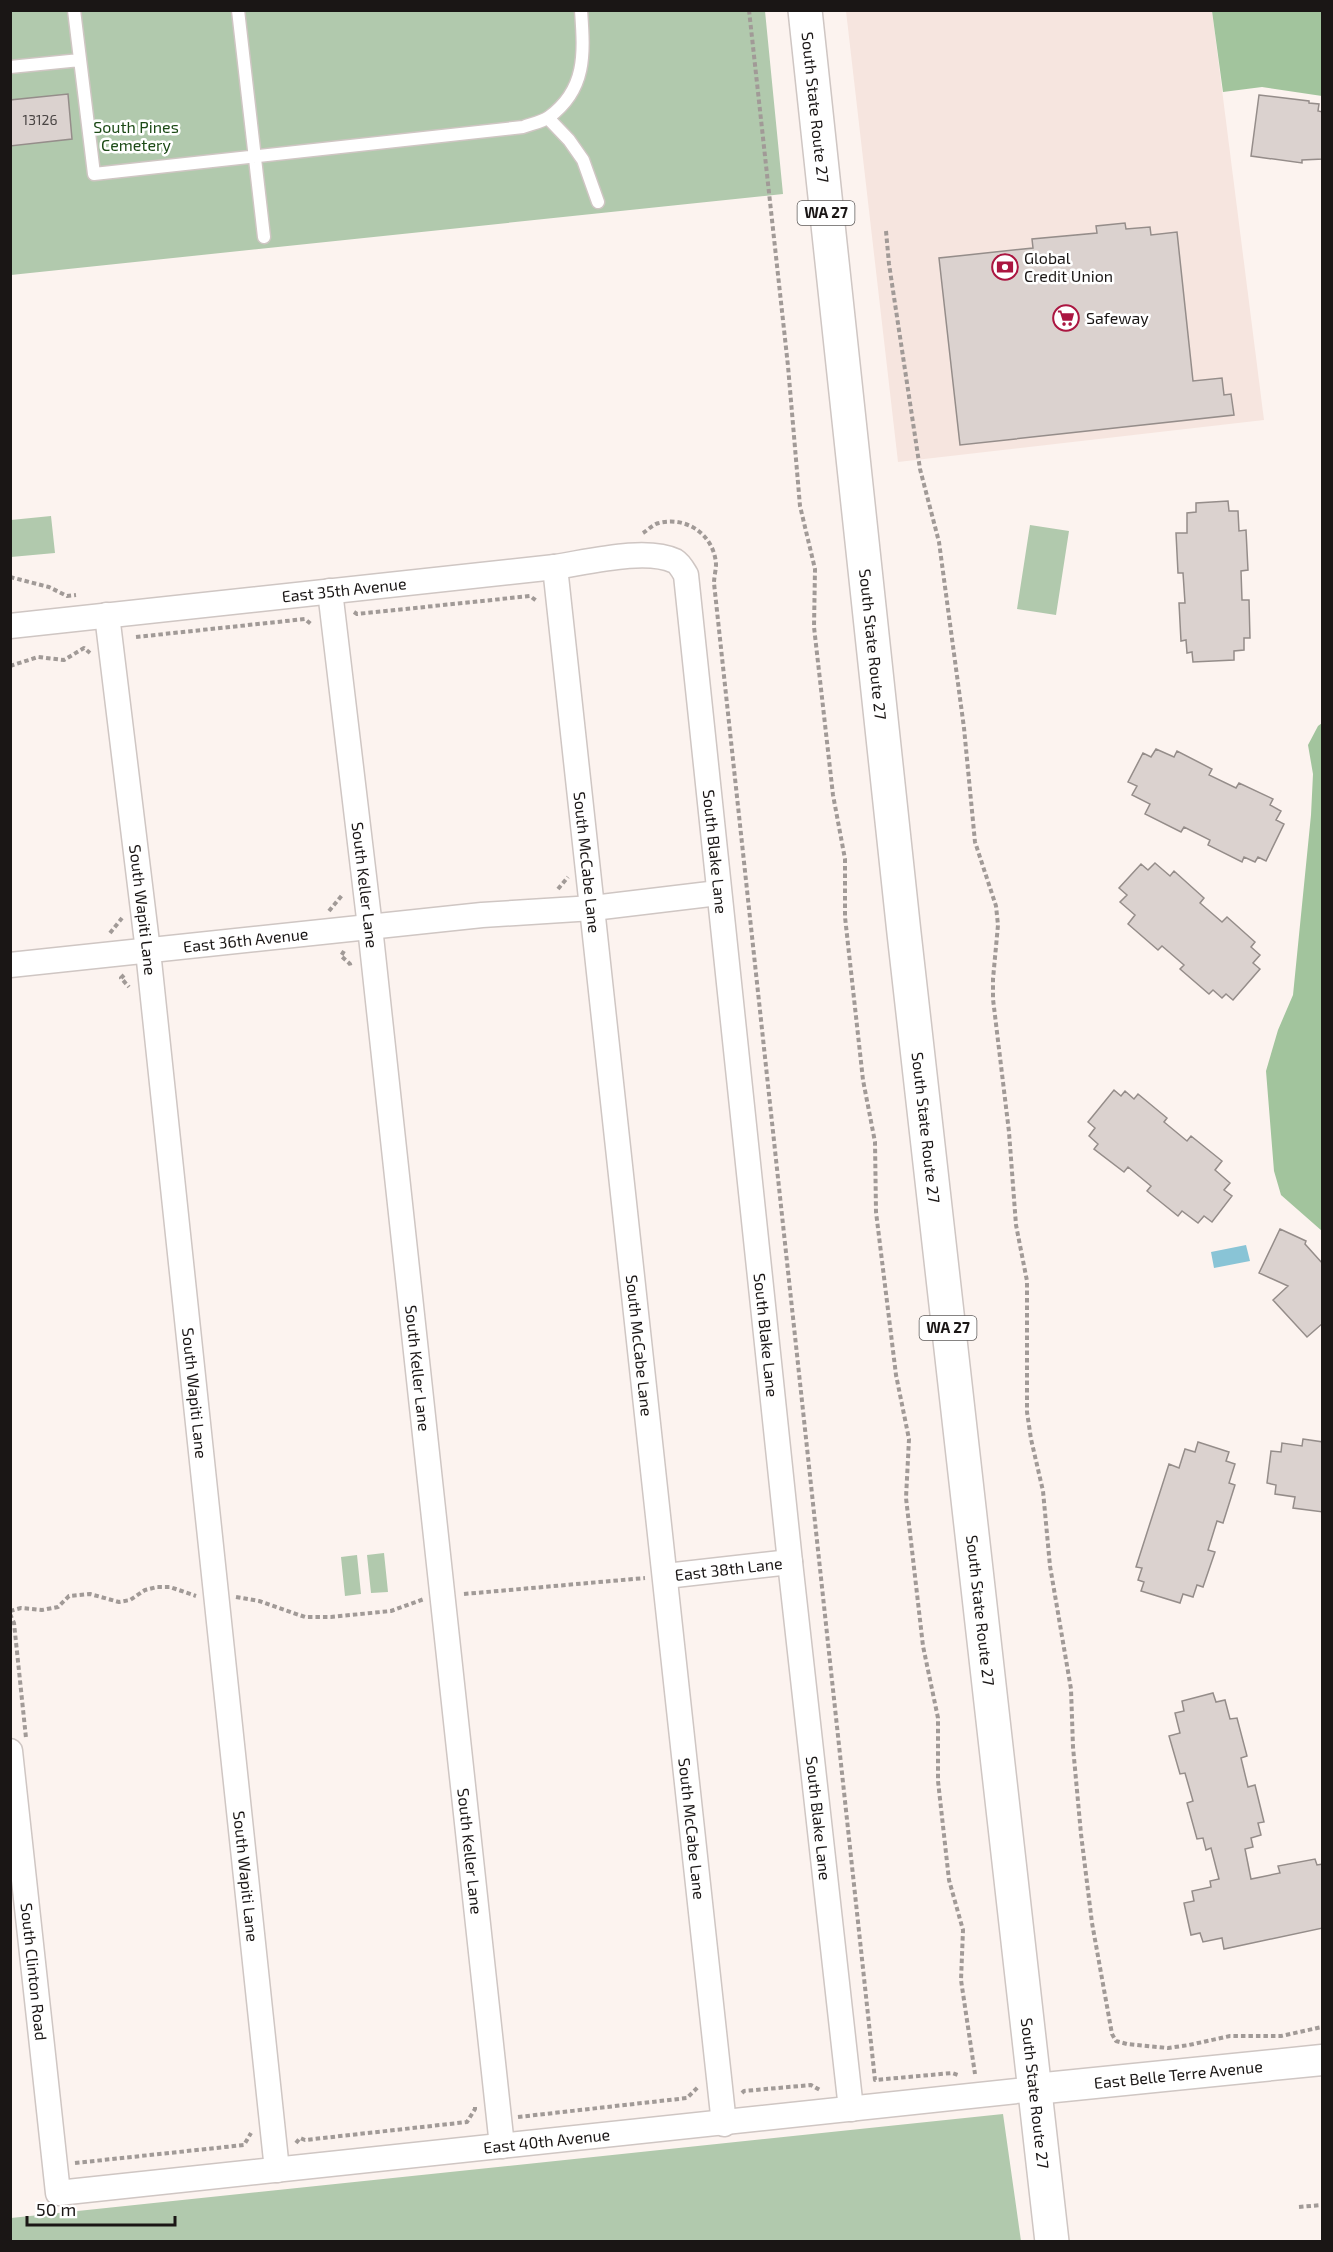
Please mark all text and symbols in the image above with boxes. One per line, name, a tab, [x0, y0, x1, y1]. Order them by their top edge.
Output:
street label: South State Route 27	[798, 31, 833, 184]
house number: 13126	[23, 111, 57, 128]
park label: South Pines Cemetery	[93, 117, 179, 154]
road number: WA 27	[798, 201, 854, 225]
place label: Global Credit Union	[1024, 248, 1113, 285]
bank icon: Global Credit Union	[990, 252, 1020, 282]
supermarket icon: Safeway	[1051, 303, 1081, 333]
place label: Safeway	[1086, 308, 1149, 327]
street label: South State Route 27	[856, 568, 891, 721]
street label: East 35th Avenue	[281, 573, 407, 606]
street label: South Blake Lane	[700, 789, 732, 915]
street label: South McCabe Lane	[570, 791, 605, 934]
street label: South Keller Lane	[349, 821, 382, 949]
street label: South Wapiti Lane	[126, 843, 161, 976]
street label: East 36th Avenue	[182, 923, 309, 956]
street label: South State Route 27	[909, 1051, 944, 1204]
street label: South Blake Lane	[751, 1272, 783, 1398]
street label: South McCabe Lane	[623, 1274, 657, 1417]
street label: South Keller Lane	[402, 1304, 435, 1432]
road number: WA 27	[920, 1316, 976, 1340]
street label: South Wapiti Lane	[179, 1327, 212, 1459]
street label: South State Route 27	[963, 1534, 999, 1687]
street label: East 38th Lane	[674, 1553, 783, 1584]
street label: South Blake Lane	[803, 1755, 835, 1881]
street label: South McCabe Lane	[675, 1757, 710, 1900]
street label: South Keller Lane	[454, 1787, 487, 1915]
street label: South Wapiti Lane	[230, 1810, 263, 1943]
street label: South Clinton Road	[18, 1902, 51, 2041]
street label: South State Route 27	[1018, 2017, 1054, 2170]
street label: East Belle Terre Avenue	[1093, 2056, 1264, 2092]
street label: East 40th Avenue	[482, 2124, 611, 2157]
scale bar	[27, 2189, 176, 2227]
text: 50 m	[36, 2198, 76, 2220]

